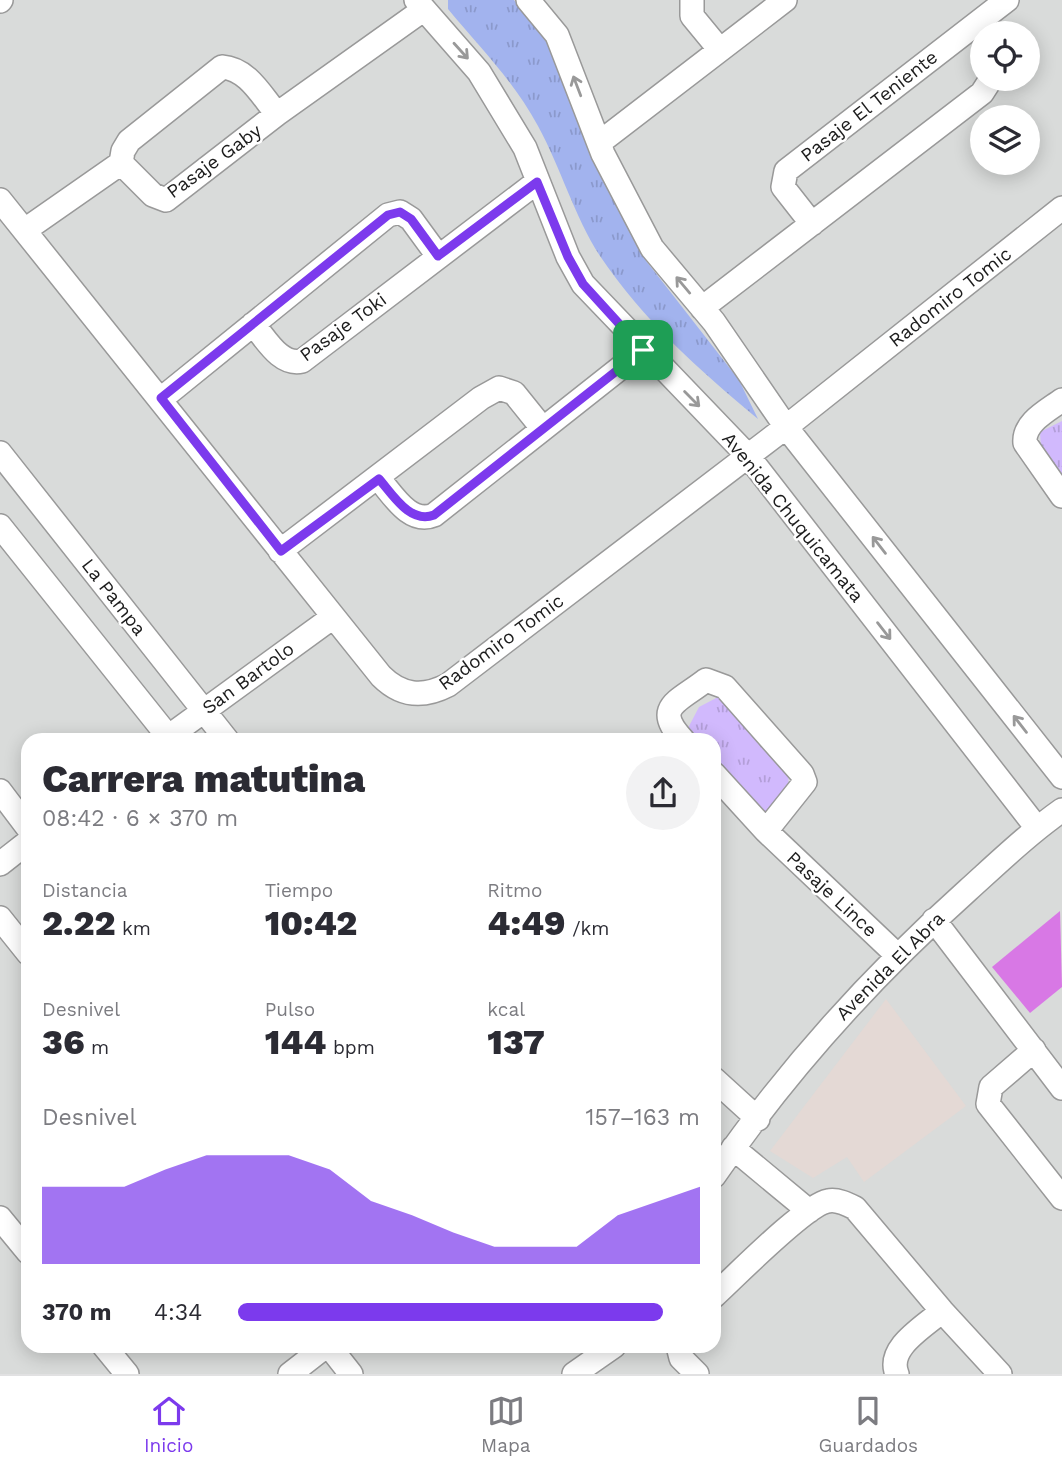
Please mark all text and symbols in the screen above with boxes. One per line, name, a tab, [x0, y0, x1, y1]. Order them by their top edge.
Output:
map controls	[970, 21, 1040, 175]
button: locate	[970, 21, 1040, 91]
one-way arrow	[453, 42, 469, 60]
street label: Pasaje El Teniente	[796, 45, 942, 167]
one-way arrow	[569, 75, 582, 97]
button: layers	[970, 105, 1040, 175]
street label: Pasaje Gaby	[162, 119, 266, 203]
street label: Radomiro Tomic	[884, 242, 1016, 352]
one-way arrow	[675, 277, 691, 295]
street label: Pasaje Toki	[295, 288, 391, 366]
pin	[613, 320, 673, 380]
icon: arrive	[624, 331, 662, 369]
one-way arrow	[684, 391, 701, 408]
street label: Avenida Chuquicamata	[717, 427, 869, 607]
one-way arrow	[872, 536, 887, 554]
street label: La Pampa	[77, 554, 151, 640]
street label: Radomiro Tomic	[434, 589, 568, 695]
one-way arrow	[877, 621, 892, 640]
street label: San Bartolo	[198, 637, 298, 719]
one-way arrow	[1012, 715, 1027, 733]
button: share	[626, 756, 700, 830]
text: Carrera matutina	[42, 757, 365, 801]
text: 08:42 · 6 × 370 m	[42, 805, 238, 832]
street label: Pasaje Lince	[782, 846, 882, 942]
text: Distancia	[42, 879, 128, 902]
text: Tiempo	[265, 879, 333, 902]
text: Ritmo	[487, 879, 542, 902]
text: 2.22	[42, 902, 116, 944]
text: 10:42	[265, 902, 357, 944]
text: 4:49	[487, 902, 566, 944]
street label: Avenida El Abra	[831, 907, 949, 1025]
text: km	[116, 917, 151, 940]
text: /km	[566, 917, 609, 940]
text: Desnivel	[42, 998, 120, 1021]
text: Pulso	[265, 998, 315, 1021]
text: kcal	[487, 998, 525, 1021]
text: 36	[42, 1021, 85, 1063]
text: 144	[265, 1021, 326, 1063]
text: 137	[487, 1021, 545, 1063]
text: m	[85, 1036, 109, 1059]
text: bpm	[326, 1036, 375, 1059]
text: Desnivel	[42, 1104, 137, 1131]
text: 157–163 m	[585, 1104, 700, 1131]
text: 370 m	[42, 1299, 111, 1326]
text: 4:34	[154, 1299, 202, 1326]
tab: Inicio	[144, 1392, 193, 1457]
tab: Mapa	[481, 1392, 531, 1457]
tab: Guardados	[818, 1392, 918, 1457]

